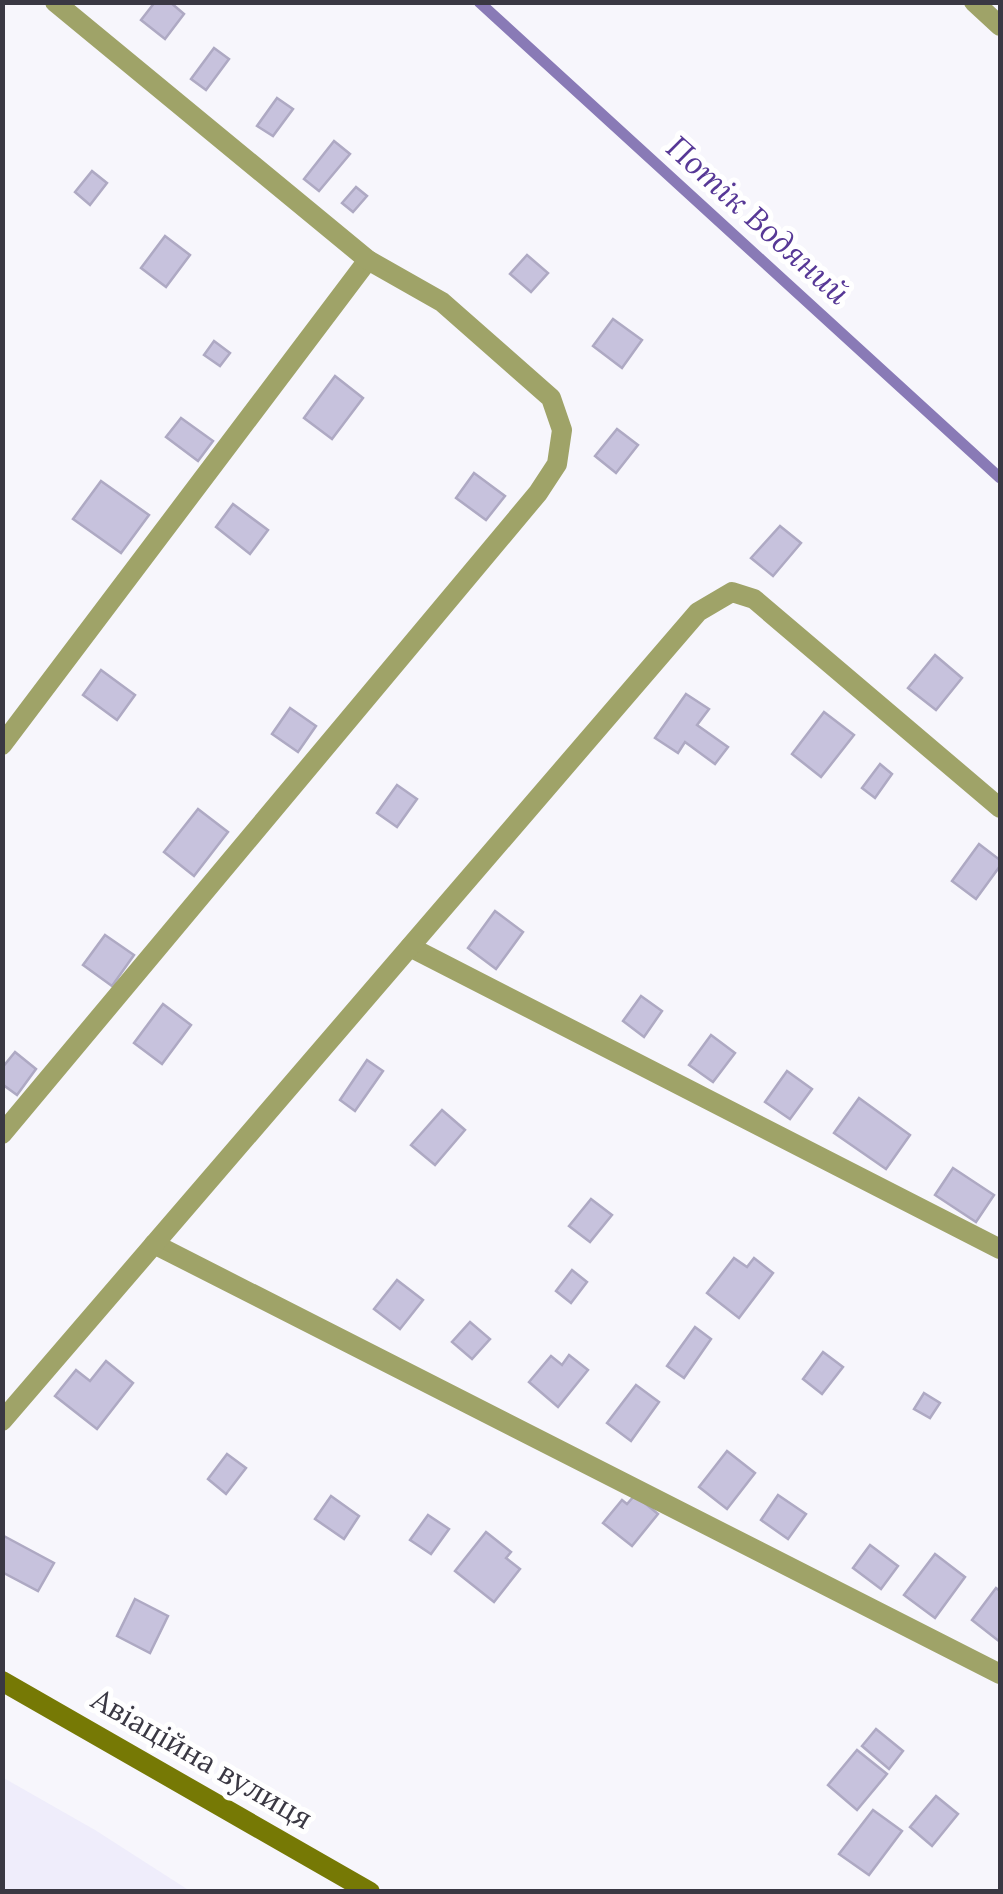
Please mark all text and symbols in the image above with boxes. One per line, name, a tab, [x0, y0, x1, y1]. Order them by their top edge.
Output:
water label: Потік Водяний	[658, 126, 859, 313]
street label: Авіаційна вулиця	[84, 1679, 320, 1838]

